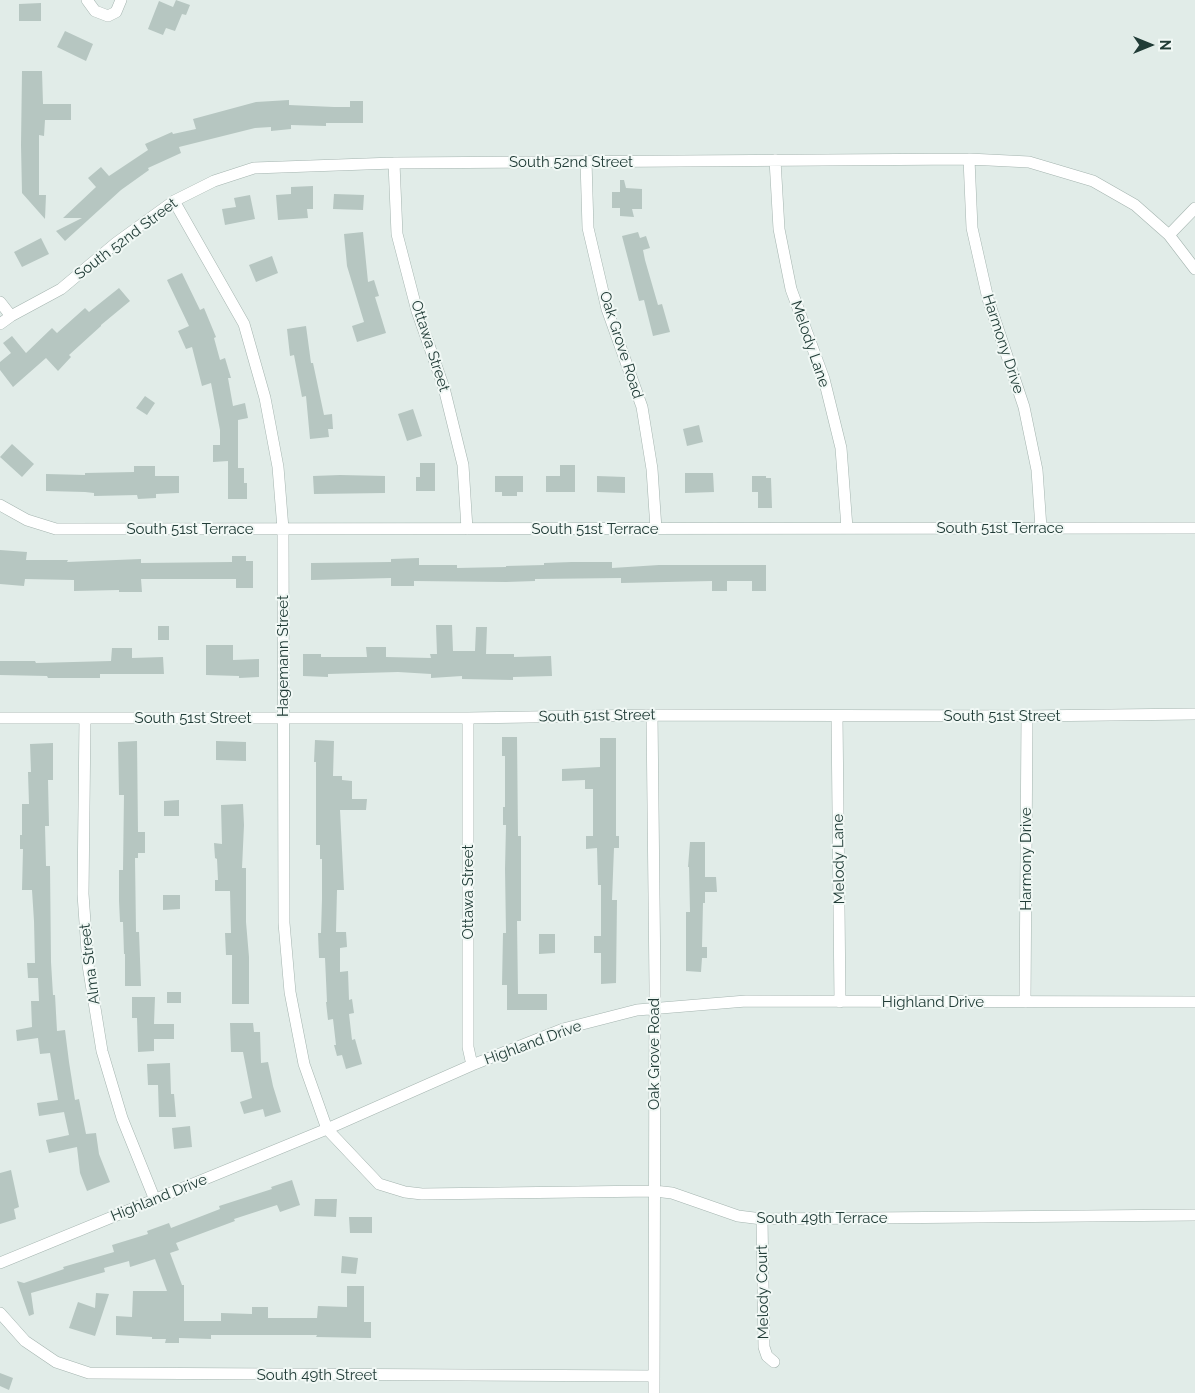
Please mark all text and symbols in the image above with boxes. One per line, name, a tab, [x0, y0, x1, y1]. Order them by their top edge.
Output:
north arrow	[1125, 20, 1175, 70]
text: N	[1157, 40, 1173, 50]
street label: South 52nd Street	[509, 153, 633, 171]
street label: South 52nd Street	[71, 194, 181, 284]
street label: Oak Grove Road	[595, 289, 647, 401]
street label: Harmony Drive	[978, 292, 1028, 396]
street label: Ottawa Street	[407, 298, 453, 394]
street label: Melody Lane	[787, 298, 833, 390]
street label: South 51st Terrace	[936, 519, 1064, 537]
street label: South 51st Terrace	[126, 520, 254, 538]
street label: South 51st Terrace	[531, 520, 659, 538]
street label: Hagemann Street	[274, 595, 292, 717]
street label: South 51st Street	[538, 706, 656, 726]
street label: South 51st Street	[944, 707, 1060, 725]
street label: South 51st Street	[135, 709, 251, 727]
street label: Harmony Drive	[1017, 807, 1035, 911]
street label: Melody Lane	[829, 814, 849, 904]
street label: Ottawa Street	[459, 845, 477, 939]
street label: Alma Street	[76, 922, 104, 1006]
street label: Highland Drive	[882, 993, 984, 1011]
street label: Oak Grove Road	[645, 998, 663, 1110]
street label: Highland Drive	[482, 1017, 584, 1069]
street label: Highland Drive	[108, 1170, 210, 1226]
street label: South 49th Terrace	[756, 1209, 888, 1227]
street label: Melody Court	[753, 1245, 773, 1339]
street label: South 49th Street	[257, 1366, 377, 1384]

